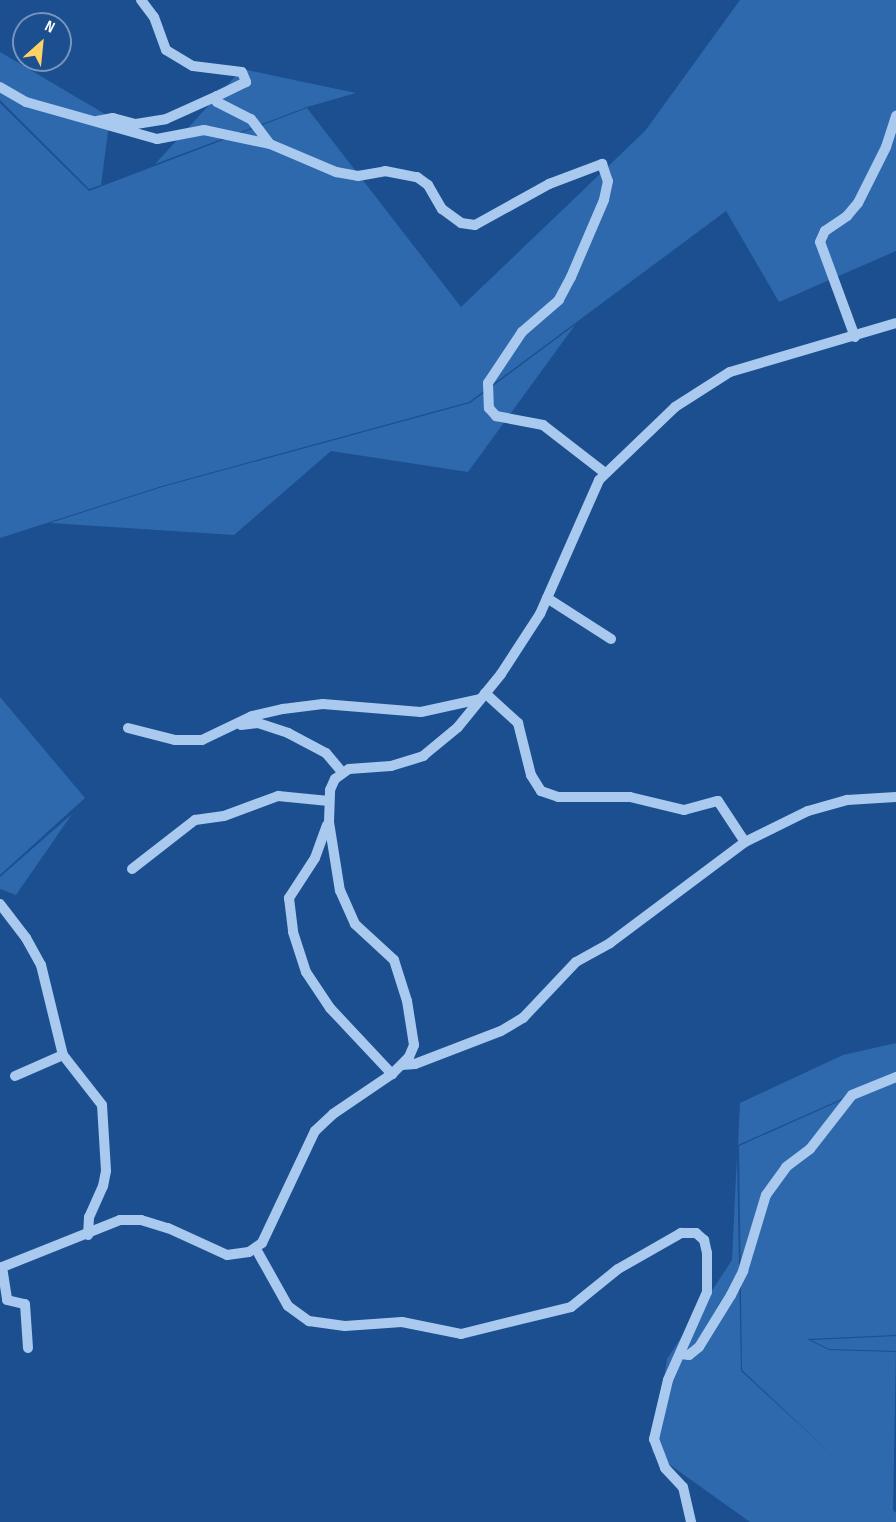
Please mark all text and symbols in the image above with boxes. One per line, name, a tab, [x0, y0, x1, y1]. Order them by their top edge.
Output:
north arrow	[12, 12, 72, 72]
text: N	[41, 17, 58, 38]

